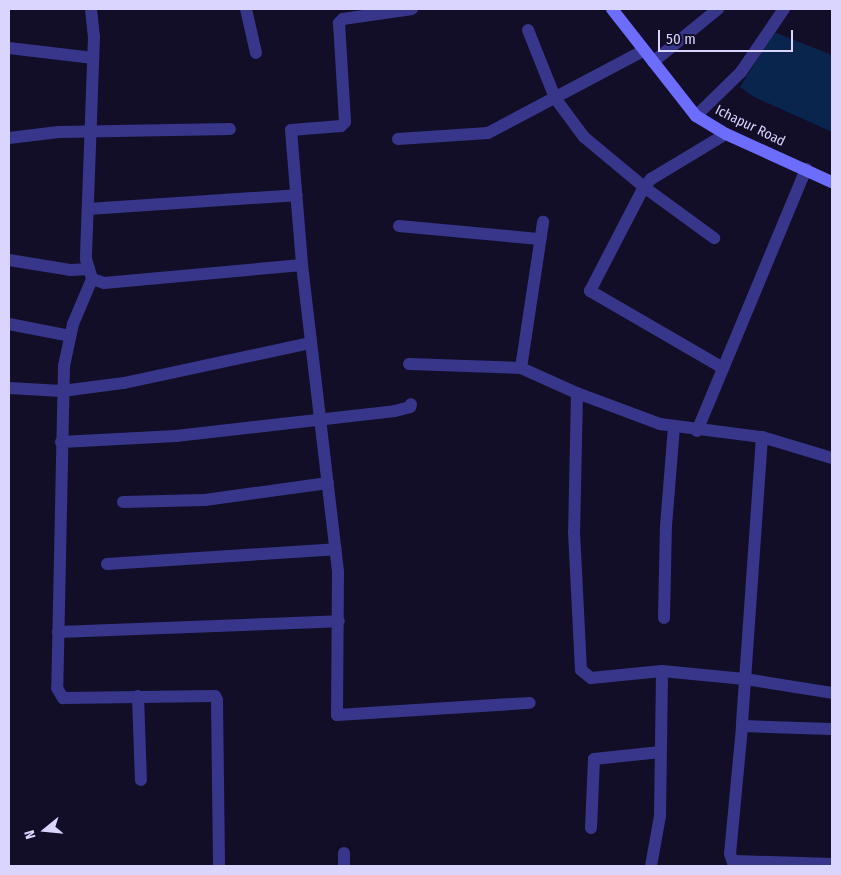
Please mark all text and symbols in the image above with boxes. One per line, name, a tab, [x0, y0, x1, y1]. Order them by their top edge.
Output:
scale bar	[661, 20, 796, 52]
text: 50 m	[666, 30, 696, 48]
street label: Ichapur Road	[712, 102, 788, 150]
north arrow	[20, 805, 70, 855]
text: N	[21, 828, 40, 841]

